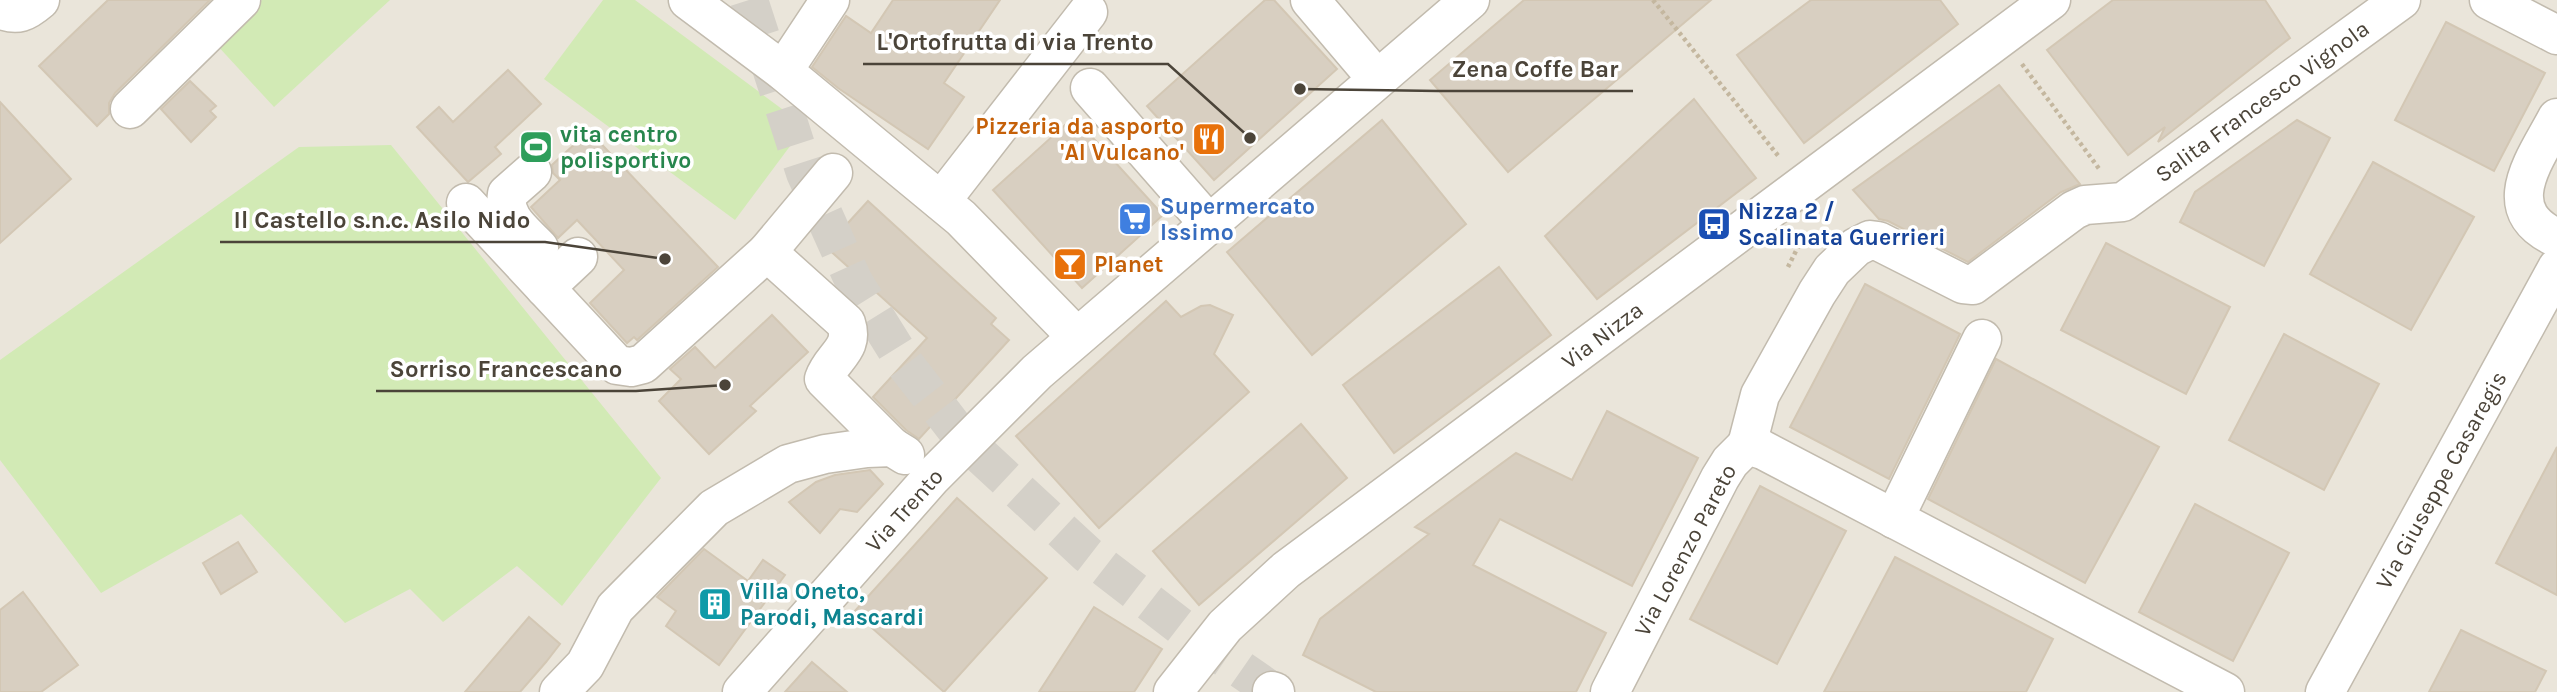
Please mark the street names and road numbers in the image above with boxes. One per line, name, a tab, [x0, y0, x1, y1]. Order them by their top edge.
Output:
street label: Salita Francesco Vignola	[2150, 15, 2374, 188]
street label: Via Nizza	[1556, 296, 1648, 375]
street label: Via Giuseppe Casaregis	[2370, 367, 2513, 594]
street label: Via Lorenzo Pareto	[1629, 460, 1742, 641]
street label: Via Trento	[860, 463, 949, 558]

